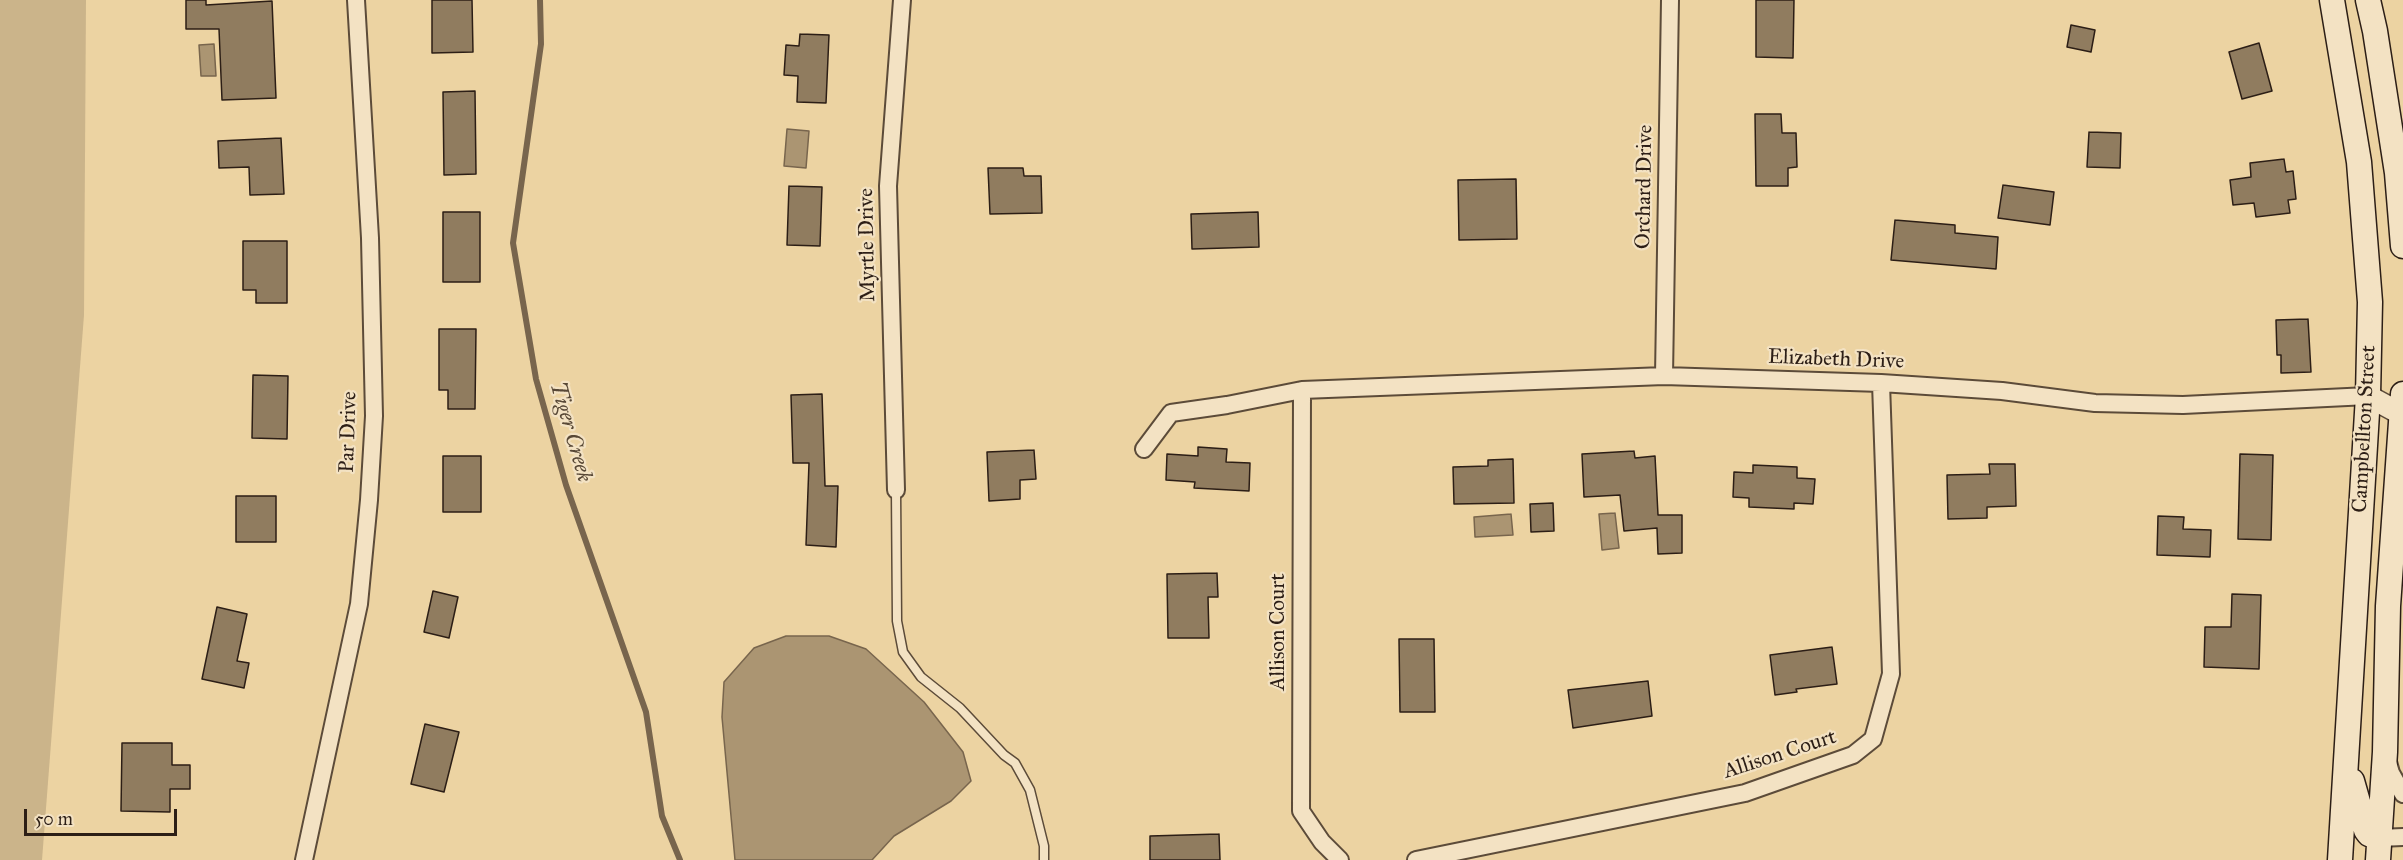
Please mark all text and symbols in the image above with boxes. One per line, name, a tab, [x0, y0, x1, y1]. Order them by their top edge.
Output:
street label: Orchard Drive	[1631, 124, 1659, 250]
street label: Myrtle Drive	[854, 188, 882, 302]
street label: Elizabeth Drive	[1768, 345, 1904, 375]
street label: Campbellton Street	[2348, 345, 2382, 513]
water label: Tiger Creek	[543, 379, 597, 485]
street label: Par Drive	[335, 391, 363, 473]
street label: Allison Court	[1266, 573, 1292, 691]
street label: Allison Court	[1720, 725, 1840, 785]
scale bar	[27, 797, 180, 835]
text: 50 m	[35, 808, 73, 830]

